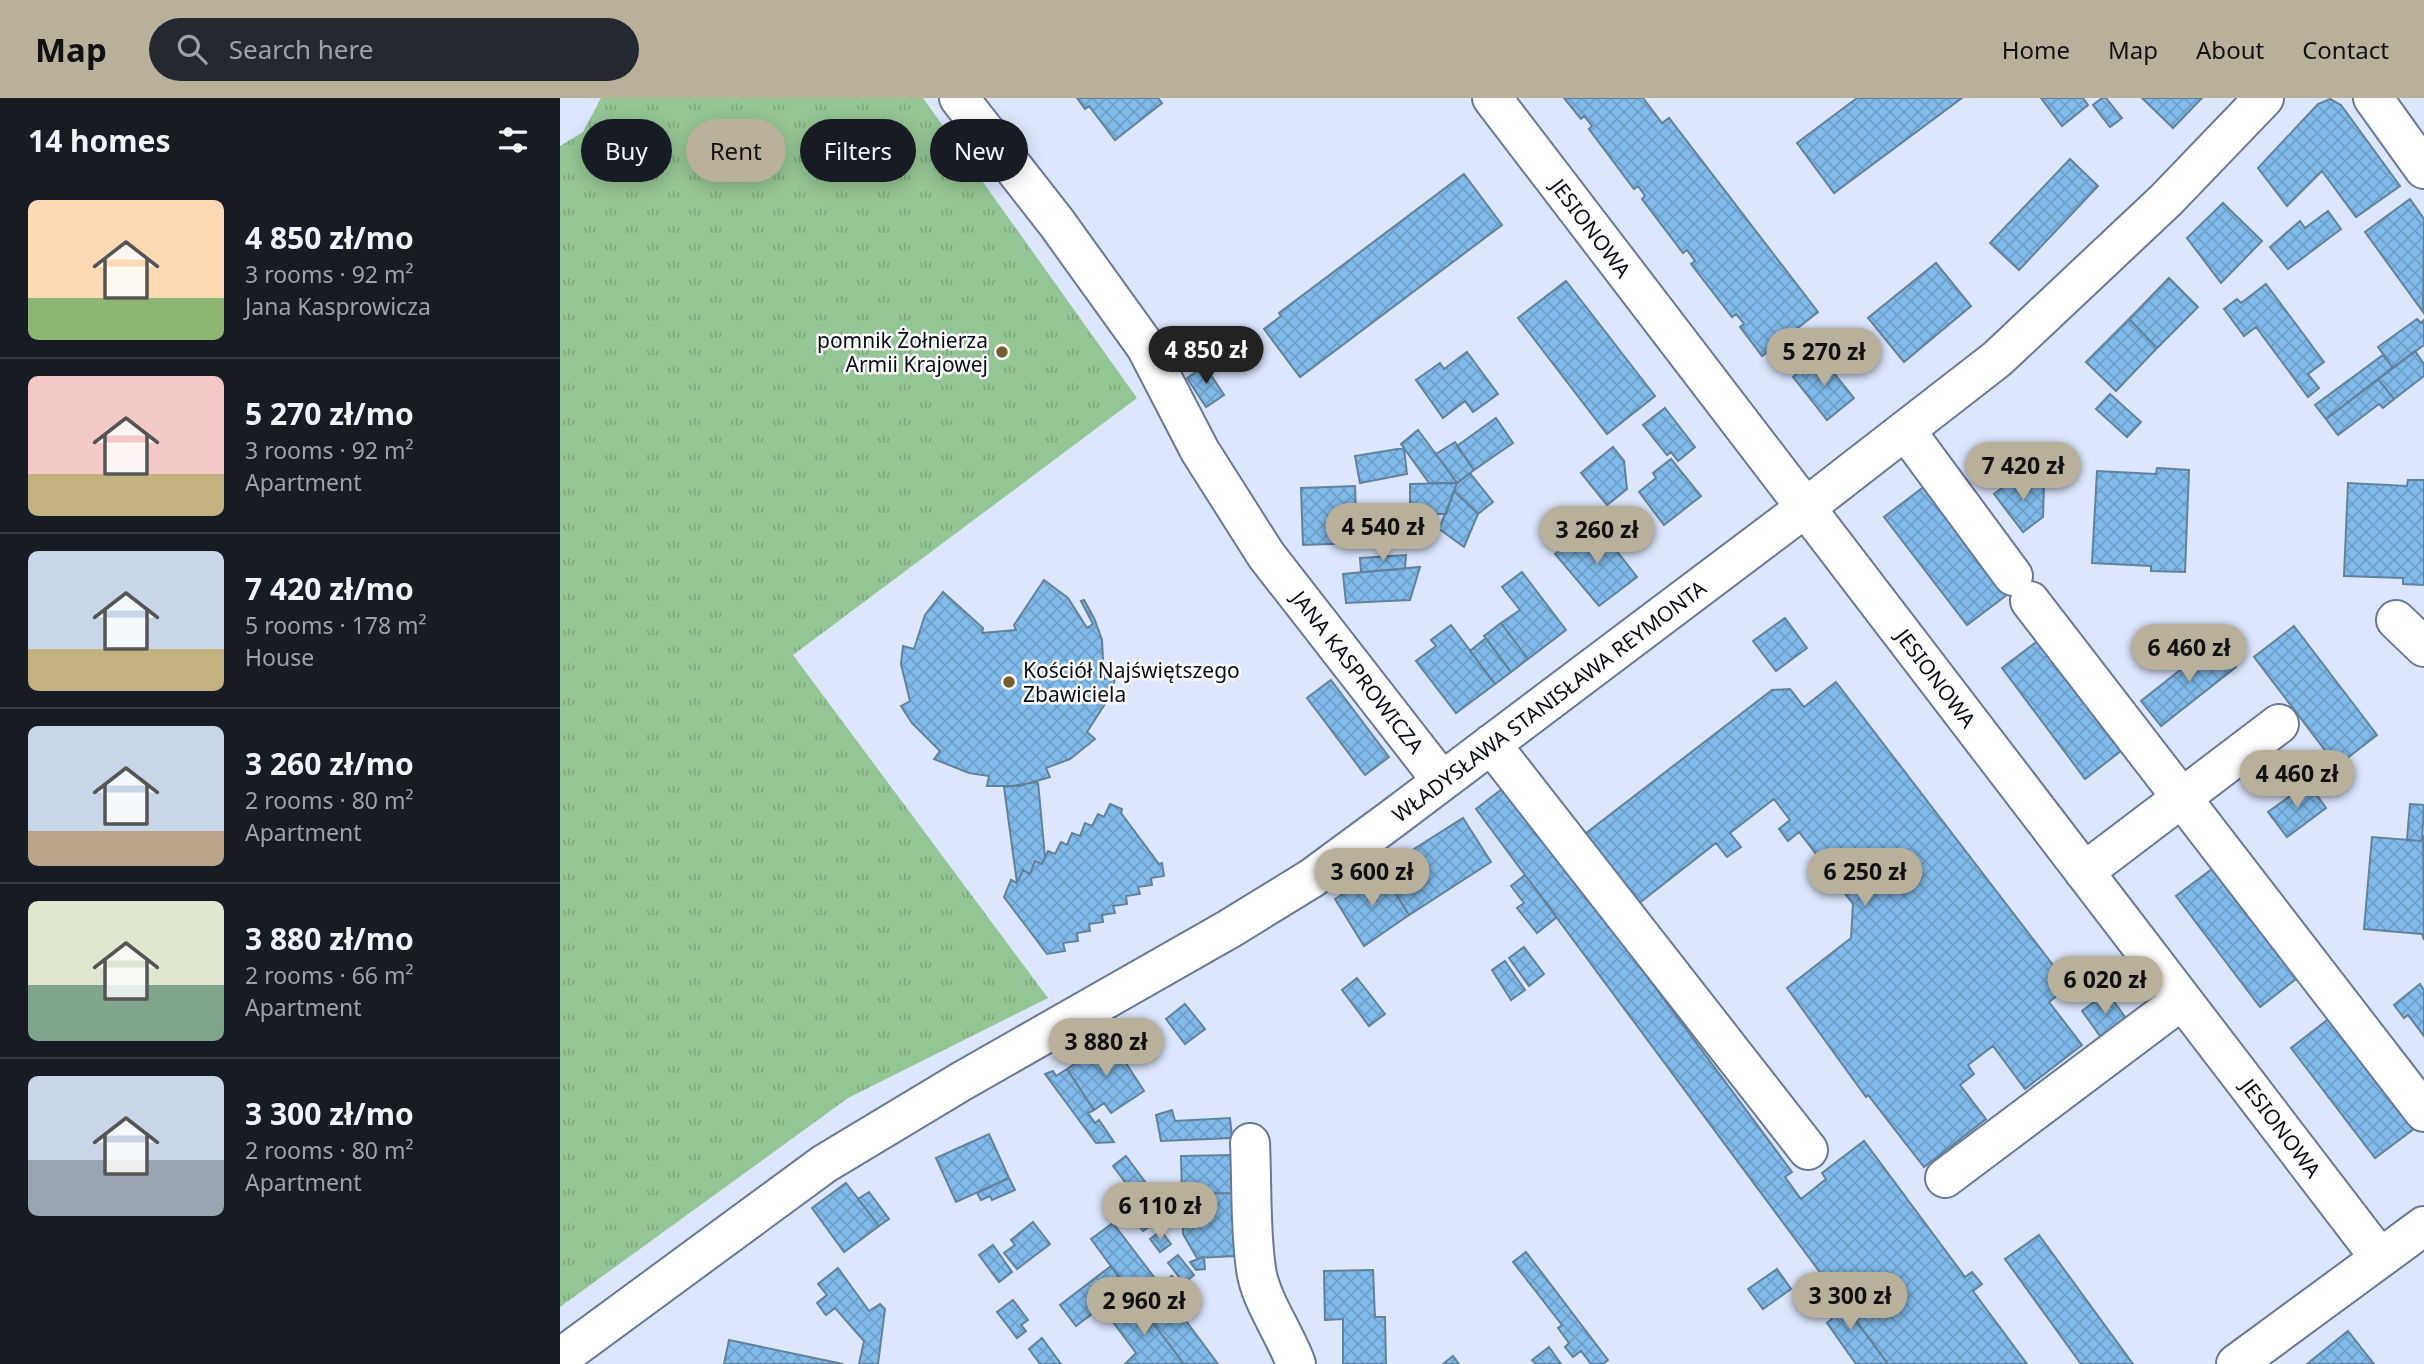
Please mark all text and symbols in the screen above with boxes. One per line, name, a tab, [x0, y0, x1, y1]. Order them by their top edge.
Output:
search box	[149, 18, 639, 81]
text: Map	[35, 27, 107, 72]
icon: search	[173, 30, 211, 68]
text: Search here	[229, 31, 373, 67]
text: Home	[2002, 33, 2070, 66]
text: Map	[2108, 33, 2158, 66]
text: About	[2196, 33, 2264, 66]
text: Contact	[2302, 33, 2389, 66]
chip: Buy	[581, 119, 672, 182]
chip: Rent	[686, 119, 786, 182]
chip: Filters	[800, 119, 916, 182]
chip: New	[930, 119, 1028, 182]
text: 14 homes	[28, 120, 171, 161]
icon: filters	[494, 121, 532, 159]
street label: JESIONOWA	[1543, 171, 1638, 283]
text: 4 850 zł/mo	[245, 217, 414, 258]
icon: home	[84, 228, 168, 312]
text: 3 rooms · 92 m²	[245, 258, 414, 290]
text: Jana Kasprowicza	[245, 290, 431, 322]
place label: pomnik Żołnierza Armii Krajowej	[817, 326, 988, 378]
pin: 4 850 zł	[1134, 327, 1278, 386]
pin: 5 270 zł	[1752, 328, 1896, 388]
text: 4 850 zł	[1165, 333, 1247, 365]
text: 5 270 zł	[1783, 335, 1865, 367]
marker: pomnik Żołnierza Armii Krajowej	[994, 344, 1010, 360]
text: 5 270 zł/mo	[245, 393, 414, 434]
icon: home	[84, 404, 168, 488]
text: 3 rooms · 92 m²	[245, 434, 414, 466]
pin: 7 420 zł	[1951, 442, 2095, 502]
text: 7 420 zł	[1982, 449, 2064, 481]
text: Apartment	[245, 466, 362, 498]
pin: 4 540 zł	[1311, 504, 1455, 563]
pin: 3 260 zł	[1525, 506, 1669, 566]
text: 4 540 zł	[1342, 510, 1424, 542]
text: 3 260 zł	[1556, 513, 1638, 545]
text: 7 420 zł/mo	[245, 568, 414, 609]
street label: WŁADYSŁAWA STANISŁAWA REYMONTA	[1386, 573, 1712, 828]
icon: home	[84, 579, 168, 663]
street label: JANA KASPROWICZA	[1284, 583, 1431, 760]
text: 5 rooms · 178 m²	[245, 609, 427, 641]
street label: JESIONOWA	[1888, 621, 1983, 733]
pin: 6 460 zł	[2117, 624, 2261, 684]
text: 6 460 zł	[2148, 631, 2230, 663]
text: House	[245, 641, 314, 673]
place label: Kościół Najświętszego Zbawiciela	[1023, 656, 1240, 708]
marker: Kościół Najświętszego Zbawiciela	[1001, 674, 1017, 690]
text: 3 260 zł/mo	[245, 743, 414, 784]
pin: 4 460 zł	[2225, 750, 2369, 810]
icon: home	[84, 754, 168, 838]
text: 4 460 zł	[2256, 757, 2338, 789]
text: 2 rooms · 80 m²	[245, 784, 414, 816]
text: Apartment	[245, 816, 362, 848]
pin: 3 600 zł	[1300, 848, 1444, 908]
pin: 6 250 zł	[1793, 848, 1937, 908]
text: 3 600 zł	[1331, 855, 1413, 887]
text: 6 250 zł	[1824, 855, 1906, 887]
text: 3 880 zł/mo	[245, 918, 414, 959]
icon: home	[84, 929, 168, 1013]
pin: 6 020 zł	[2033, 956, 2177, 1016]
text: 2 rooms · 66 m²	[245, 959, 414, 991]
text: 6 020 zł	[2064, 963, 2146, 995]
text: Apartment	[245, 991, 362, 1023]
pin: 3 880 zł	[1034, 1018, 1178, 1078]
text: 3 880 zł	[1065, 1025, 1147, 1057]
street label: JESIONOWA	[2233, 1071, 2328, 1183]
text: 3 300 zł/mo	[245, 1093, 414, 1134]
icon: home	[84, 1104, 168, 1188]
text: 2 rooms · 80 m²	[245, 1134, 414, 1166]
text: Apartment	[245, 1166, 362, 1198]
pin: 6 110 zł	[1088, 1182, 1232, 1242]
text: 6 110 zł	[1119, 1189, 1201, 1221]
pin: 3 300 zł	[1778, 1272, 1922, 1332]
pin: 2 960 zł	[1072, 1278, 1216, 1337]
text: 3 300 zł	[1809, 1279, 1891, 1311]
text: 2 960 zł	[1103, 1284, 1185, 1316]

